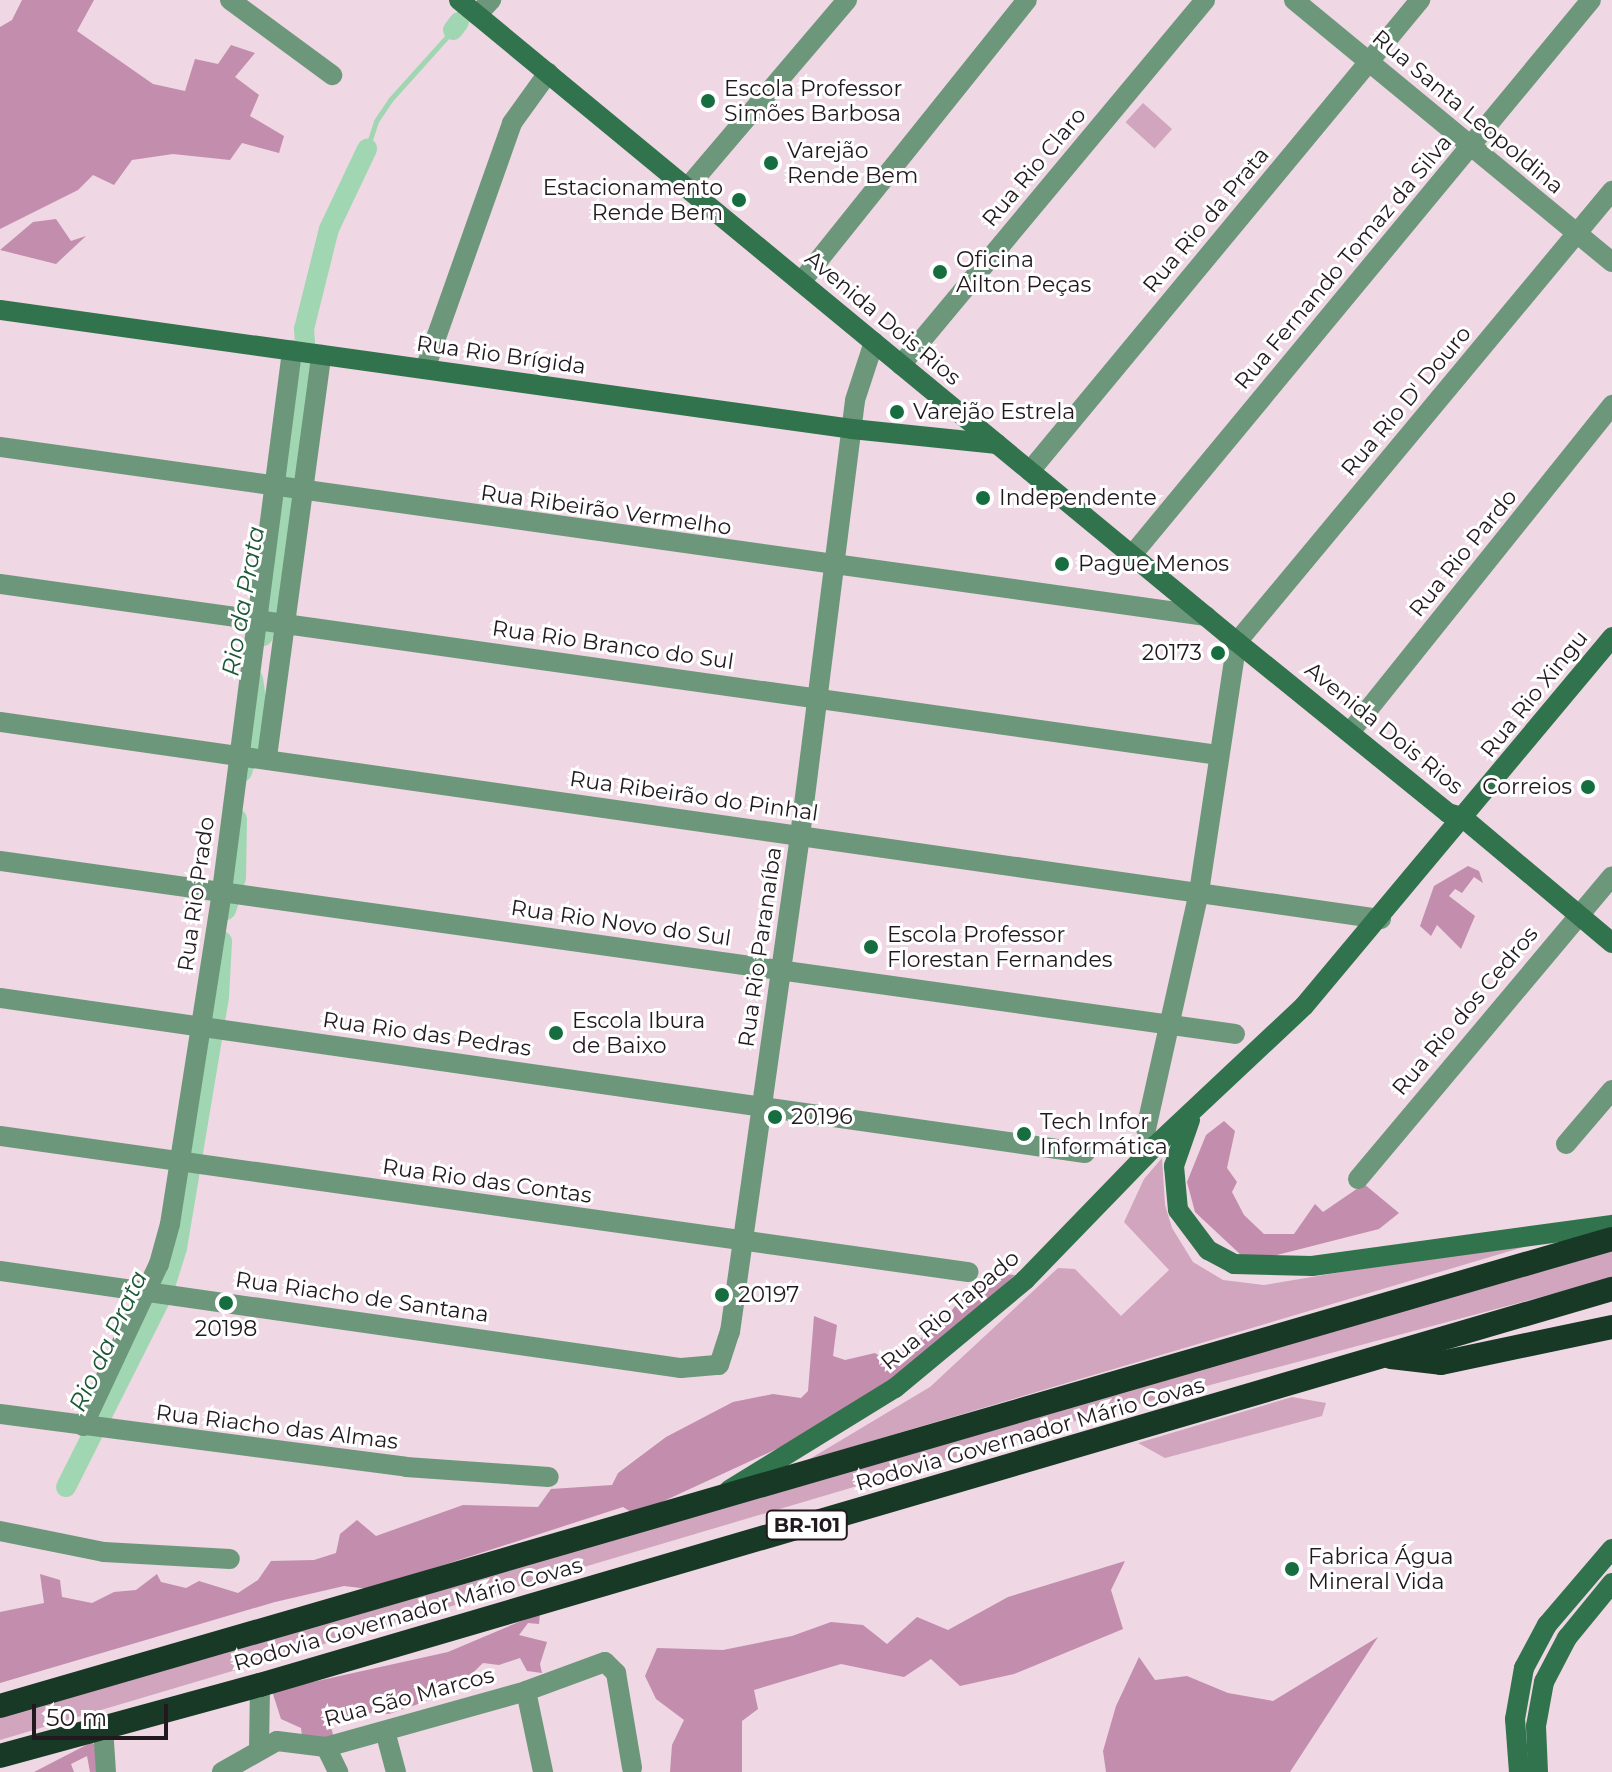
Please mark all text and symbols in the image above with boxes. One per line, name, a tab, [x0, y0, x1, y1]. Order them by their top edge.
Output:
street label: Rua Santa Leopoldina	[1367, 24, 1569, 200]
place label: Escola Professor Simões Barbosa	[724, 75, 902, 126]
marker: Escola Professor Simões Barbosa	[699, 92, 717, 110]
street label: Rua Rio Claro	[976, 102, 1092, 232]
street label: Rua Fernando Tomaz da Silva	[1229, 129, 1457, 395]
place label: Varejão Rende Bem	[787, 137, 918, 188]
street label: Rua Rio da Prata	[1137, 142, 1275, 298]
marker: Varejão Rende Bem	[762, 154, 780, 172]
place label: Estacionamento Rende Bem	[543, 174, 723, 226]
marker: Estacionamento Rende Bem	[730, 191, 748, 209]
street label: Avenida Dois Rios	[800, 245, 966, 391]
place label: Oficina Ailton Peças	[956, 246, 1091, 298]
marker: Oficina Ailton Peças	[931, 263, 949, 281]
street label: Rua Rio D' Douro	[1335, 321, 1477, 481]
street label: Rua Rio Brígida	[415, 330, 587, 380]
place label: Varejão Estrela	[913, 399, 1075, 425]
marker: Varejão Estrela	[888, 403, 906, 421]
street label: Rua Ribeirão Vermelho	[479, 479, 733, 541]
street label: Rua Rio Pardo	[1403, 484, 1523, 622]
place label: Independente	[999, 485, 1157, 511]
marker: Independente	[974, 489, 992, 507]
water label: Rio da Prata	[216, 524, 270, 678]
place label: Pague Menos	[1078, 551, 1229, 577]
marker: Pague Menos	[1053, 555, 1071, 573]
street label: Rua Rio Branco do Sul	[491, 615, 735, 675]
street label: Rua Rio Xingu	[1475, 625, 1593, 763]
place label: 20173	[1142, 640, 1202, 666]
marker: 20173	[1209, 644, 1227, 662]
street label: Avenida Dois Rios	[1300, 656, 1468, 800]
street label: Rua Ribeirão do Pinhal	[568, 765, 820, 827]
place label: Correios	[1482, 774, 1572, 800]
marker: Correios	[1579, 778, 1597, 796]
street label: Rua Rio Prado	[172, 815, 220, 973]
street label: Rua Rio Paranaíba	[733, 845, 787, 1049]
street label: Rua Rio Novo do Sul	[509, 894, 733, 952]
place label: Escola Professor Florestan Fernandes	[887, 921, 1112, 972]
street label: Rua Rio dos Cedros	[1387, 921, 1543, 1101]
marker: Escola Professor Florestan Fernandes	[862, 938, 880, 956]
street label: Rua Rio das Pedras	[321, 1006, 533, 1062]
place label: Escola Ibura de Baixo	[572, 1007, 705, 1058]
marker: Escola Ibura de Baixo	[547, 1024, 565, 1042]
place label: 20196	[791, 1104, 853, 1130]
marker: 20196	[766, 1108, 784, 1126]
place label: Tech Infor Informática	[1040, 1108, 1168, 1160]
marker: Tech Infor Informática	[1015, 1125, 1033, 1143]
street label: Rua Rio das Contas	[381, 1153, 593, 1209]
street label: Rua Rio Tapado	[876, 1245, 1024, 1375]
water label: Rio da Prata	[63, 1266, 153, 1416]
street label: Rua Riacho de Santana	[234, 1266, 490, 1328]
place label: 20197	[738, 1282, 799, 1308]
marker: 20197	[713, 1286, 731, 1304]
marker: 20198	[217, 1294, 235, 1312]
place label: 20198	[195, 1316, 257, 1342]
street label: Rodovia Governador Mário Covas	[853, 1371, 1207, 1497]
street label: Rua Riacho das Almas	[154, 1399, 400, 1455]
road number: BR-101	[765, 1509, 849, 1541]
place label: Fabrica Água Mineral Vida	[1308, 1543, 1454, 1594]
street label: Rodovia Governador Mário Covas	[231, 1551, 585, 1677]
marker: Fabrica Água Mineral Vida	[1283, 1560, 1301, 1578]
street label: Rua São Marcos	[321, 1662, 497, 1732]
scale bar	[36, 1688, 172, 1738]
text: 50 m	[46, 1703, 107, 1732]

